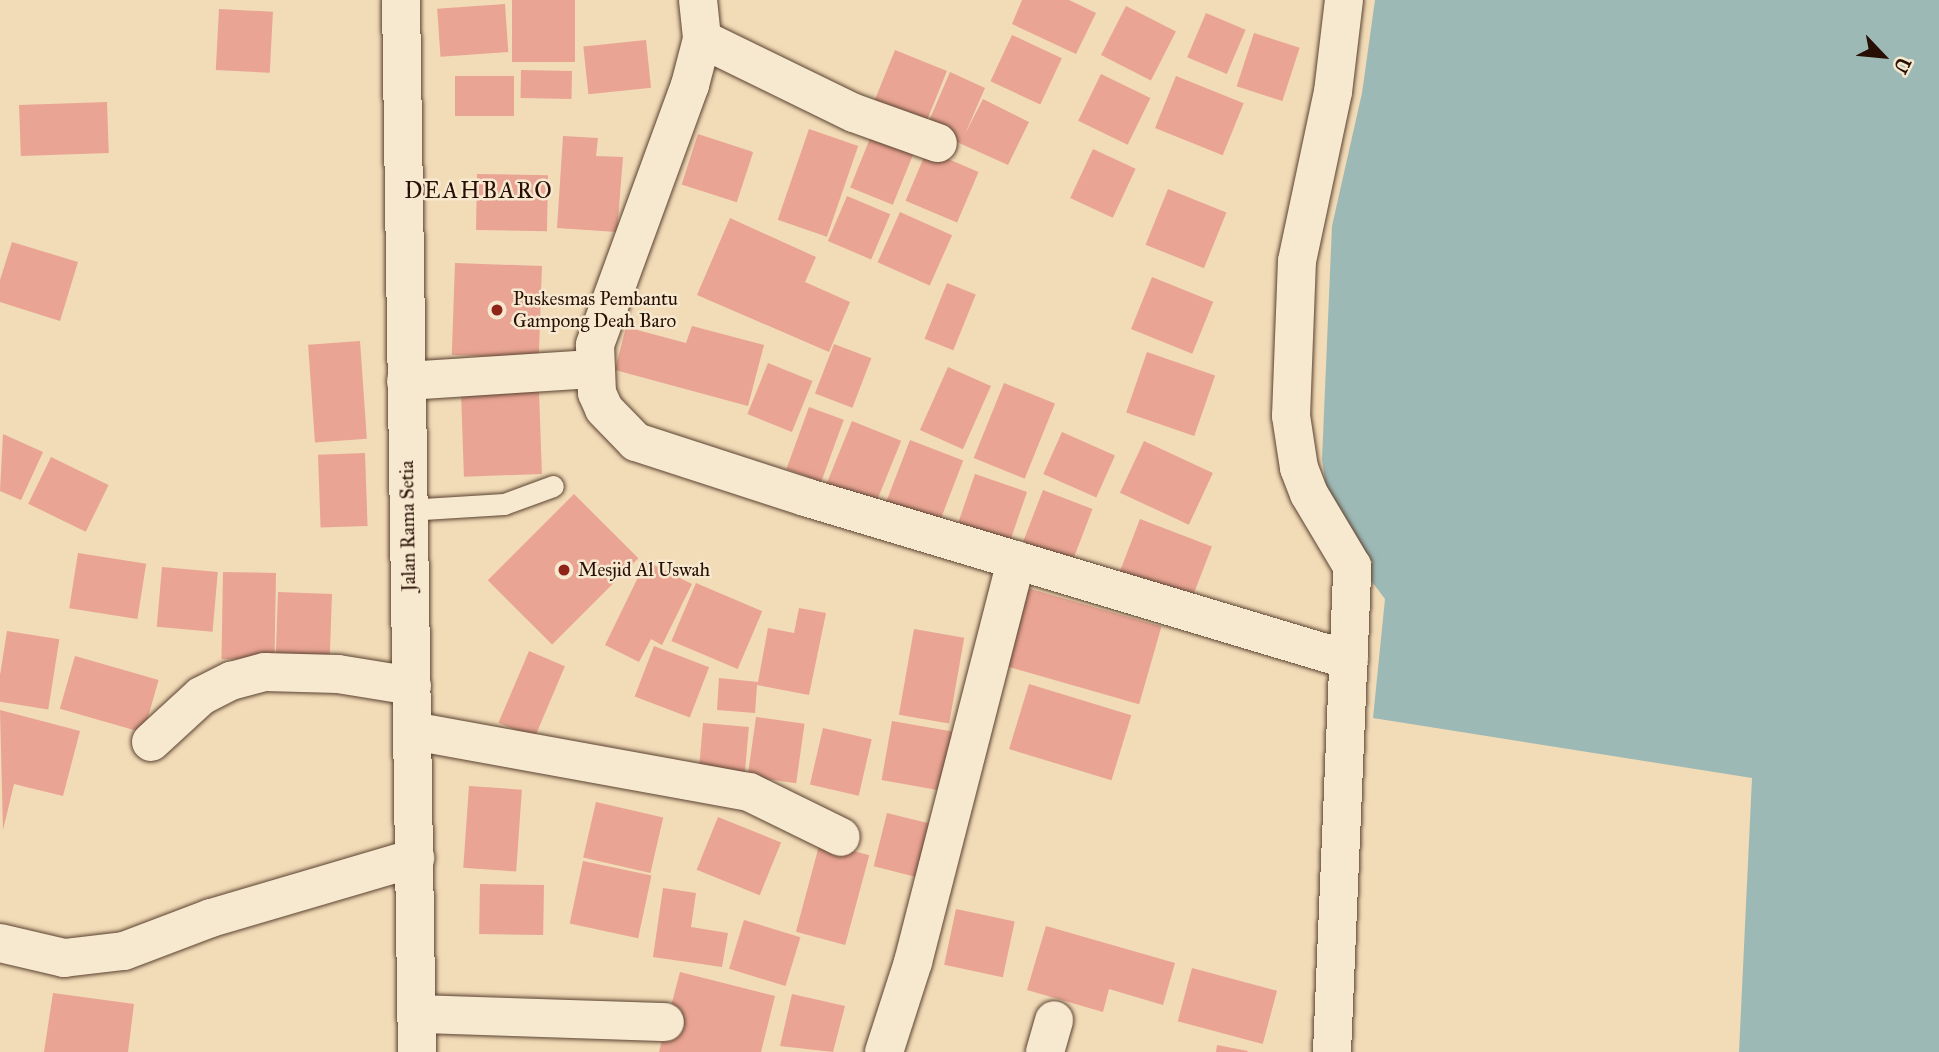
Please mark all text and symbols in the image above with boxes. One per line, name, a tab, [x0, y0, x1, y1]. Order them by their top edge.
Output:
north arrow	[1848, 21, 1918, 91]
text: U	[1889, 54, 1916, 77]
district label: DEAHBARO	[405, 176, 553, 204]
place label: Puskesmas Pembantu Gampong Deah Baro	[513, 288, 678, 332]
marker: Puskesmas Pembantu Gampong Deah Baro	[487, 300, 507, 320]
street label: Jalan Rama Setia	[395, 460, 421, 592]
place label: Mesjid Al Uswah	[578, 559, 710, 581]
marker: Mesjid Al Uswah	[556, 562, 572, 578]

